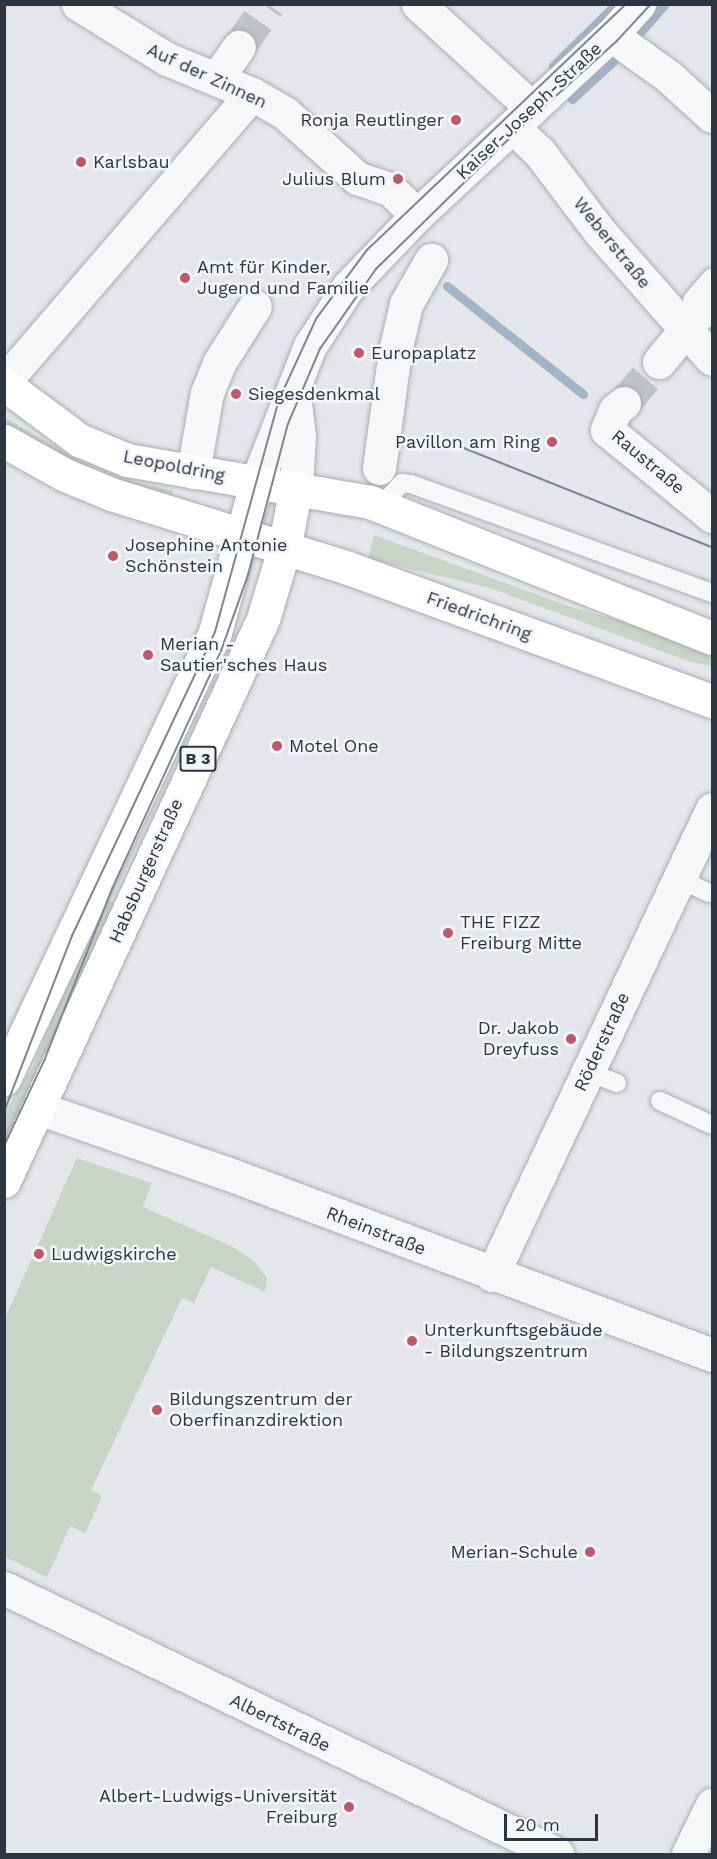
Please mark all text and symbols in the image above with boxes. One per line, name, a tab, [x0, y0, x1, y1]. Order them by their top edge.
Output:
street label: Kaiser-Joseph-Straße	[452, 38, 606, 184]
street label: Auf der Zinnen	[143, 39, 271, 113]
place label: Ronja Reutlinger	[300, 109, 444, 131]
marker: Ronja Reutlinger	[449, 113, 463, 127]
place label: Karlsbau	[93, 151, 170, 173]
marker: Karlsbau	[74, 155, 88, 169]
place label: Julius Blum	[282, 168, 386, 190]
marker: Julius Blum	[391, 172, 405, 186]
street label: Weberstraße	[569, 193, 655, 293]
place label: Amt für Kinder, Jugend und Familie	[197, 257, 369, 300]
marker: Amt für Kinder, Jugend und Familie	[178, 271, 192, 285]
place label: Europaplatz	[371, 342, 476, 364]
marker: Europaplatz	[352, 346, 366, 360]
place label: Siegesdenkmal	[248, 383, 380, 405]
marker: Siegesdenkmal	[229, 387, 243, 401]
street label: Raustraße	[607, 425, 689, 499]
place label: Pavillon am Ring	[395, 431, 540, 453]
marker: Pavillon am Ring	[545, 435, 559, 449]
street label: Leopoldring	[121, 446, 227, 486]
place label: Josephine Antonie Schönstein	[125, 535, 288, 578]
marker: Josephine Antonie Schönstein	[106, 549, 120, 563]
street label: Friedrichring	[424, 587, 534, 645]
place label: Merian - Sautier'sches Haus	[160, 634, 327, 676]
marker: Merian - Sautier'sches Haus	[141, 648, 155, 662]
place label: Motel One	[289, 735, 379, 757]
marker: Motel One	[270, 739, 284, 753]
road number: B 3	[178, 746, 218, 772]
street label: Habsburgerstraße	[104, 795, 188, 947]
place label: THE FIZZ Freiburg Mitte	[460, 912, 582, 954]
marker: THE FIZZ Freiburg Mitte	[441, 926, 455, 940]
street label: Röderstraße	[570, 989, 634, 1095]
place label: Dr. Jakob Dreyfuss	[477, 1018, 559, 1060]
marker: Dr. Jakob Dreyfuss	[564, 1032, 578, 1046]
street label: Rheinstraße	[323, 1202, 429, 1260]
place label: Ludwigskirche	[51, 1243, 177, 1265]
marker: Ludwigskirche	[32, 1247, 46, 1261]
place label: Unterkunftsgebäude - Bildungszentrum	[424, 1320, 603, 1362]
marker: Unterkunftsgebäude - Bildungszentrum	[405, 1334, 419, 1348]
place label: Bildungszentrum der Oberfinanzdirektion	[169, 1389, 353, 1432]
marker: Bildungszentrum der Oberfinanzdirektion	[150, 1403, 164, 1417]
place label: Merian-Schule	[450, 1541, 578, 1563]
marker: Merian-Schule	[583, 1545, 597, 1559]
street label: Albertstraße	[226, 1689, 334, 1757]
place label: Albert-Ludwigs-Universität Freiburg	[99, 1786, 337, 1828]
marker: Albert-Ludwigs-Universität Freiburg	[342, 1800, 356, 1814]
scale bar	[507, 1802, 602, 1840]
text: 20 m	[515, 1814, 560, 1835]

